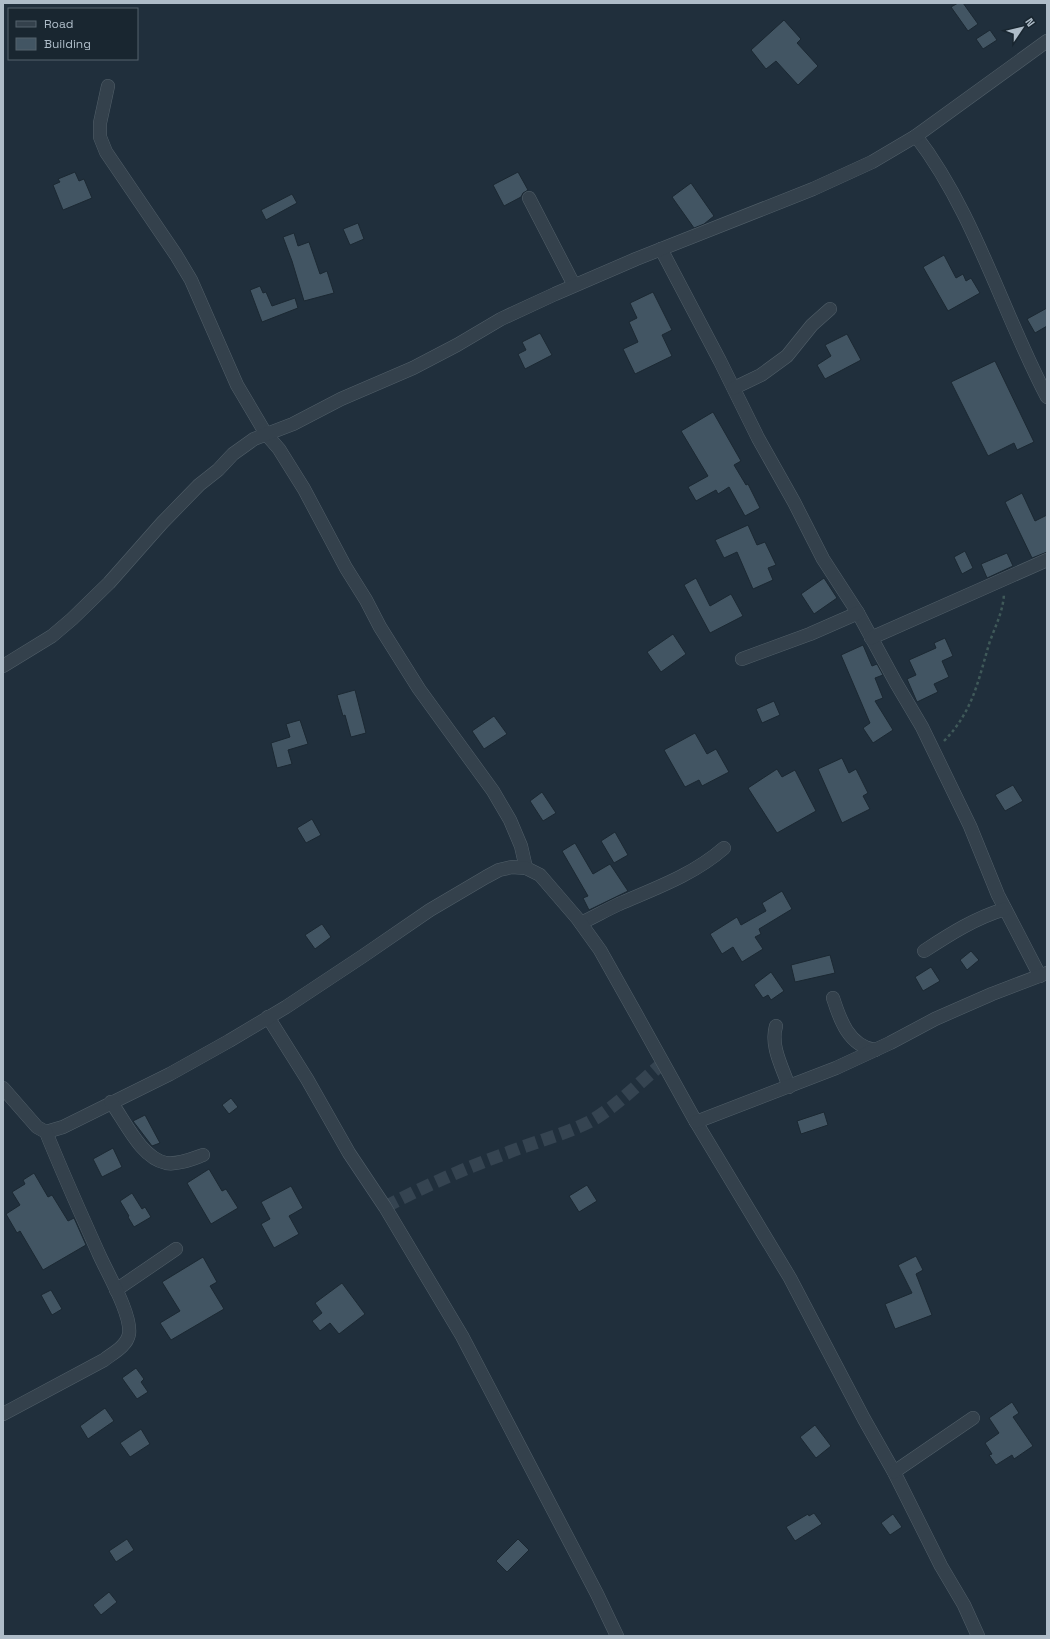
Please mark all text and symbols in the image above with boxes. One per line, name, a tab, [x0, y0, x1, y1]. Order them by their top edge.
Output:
legend	[8, 8, 138, 60]
north arrow	[1002, 8, 1042, 48]
text: N	[1022, 15, 1038, 29]
text: Road	[44, 16, 73, 32]
text: Building	[44, 36, 91, 52]

